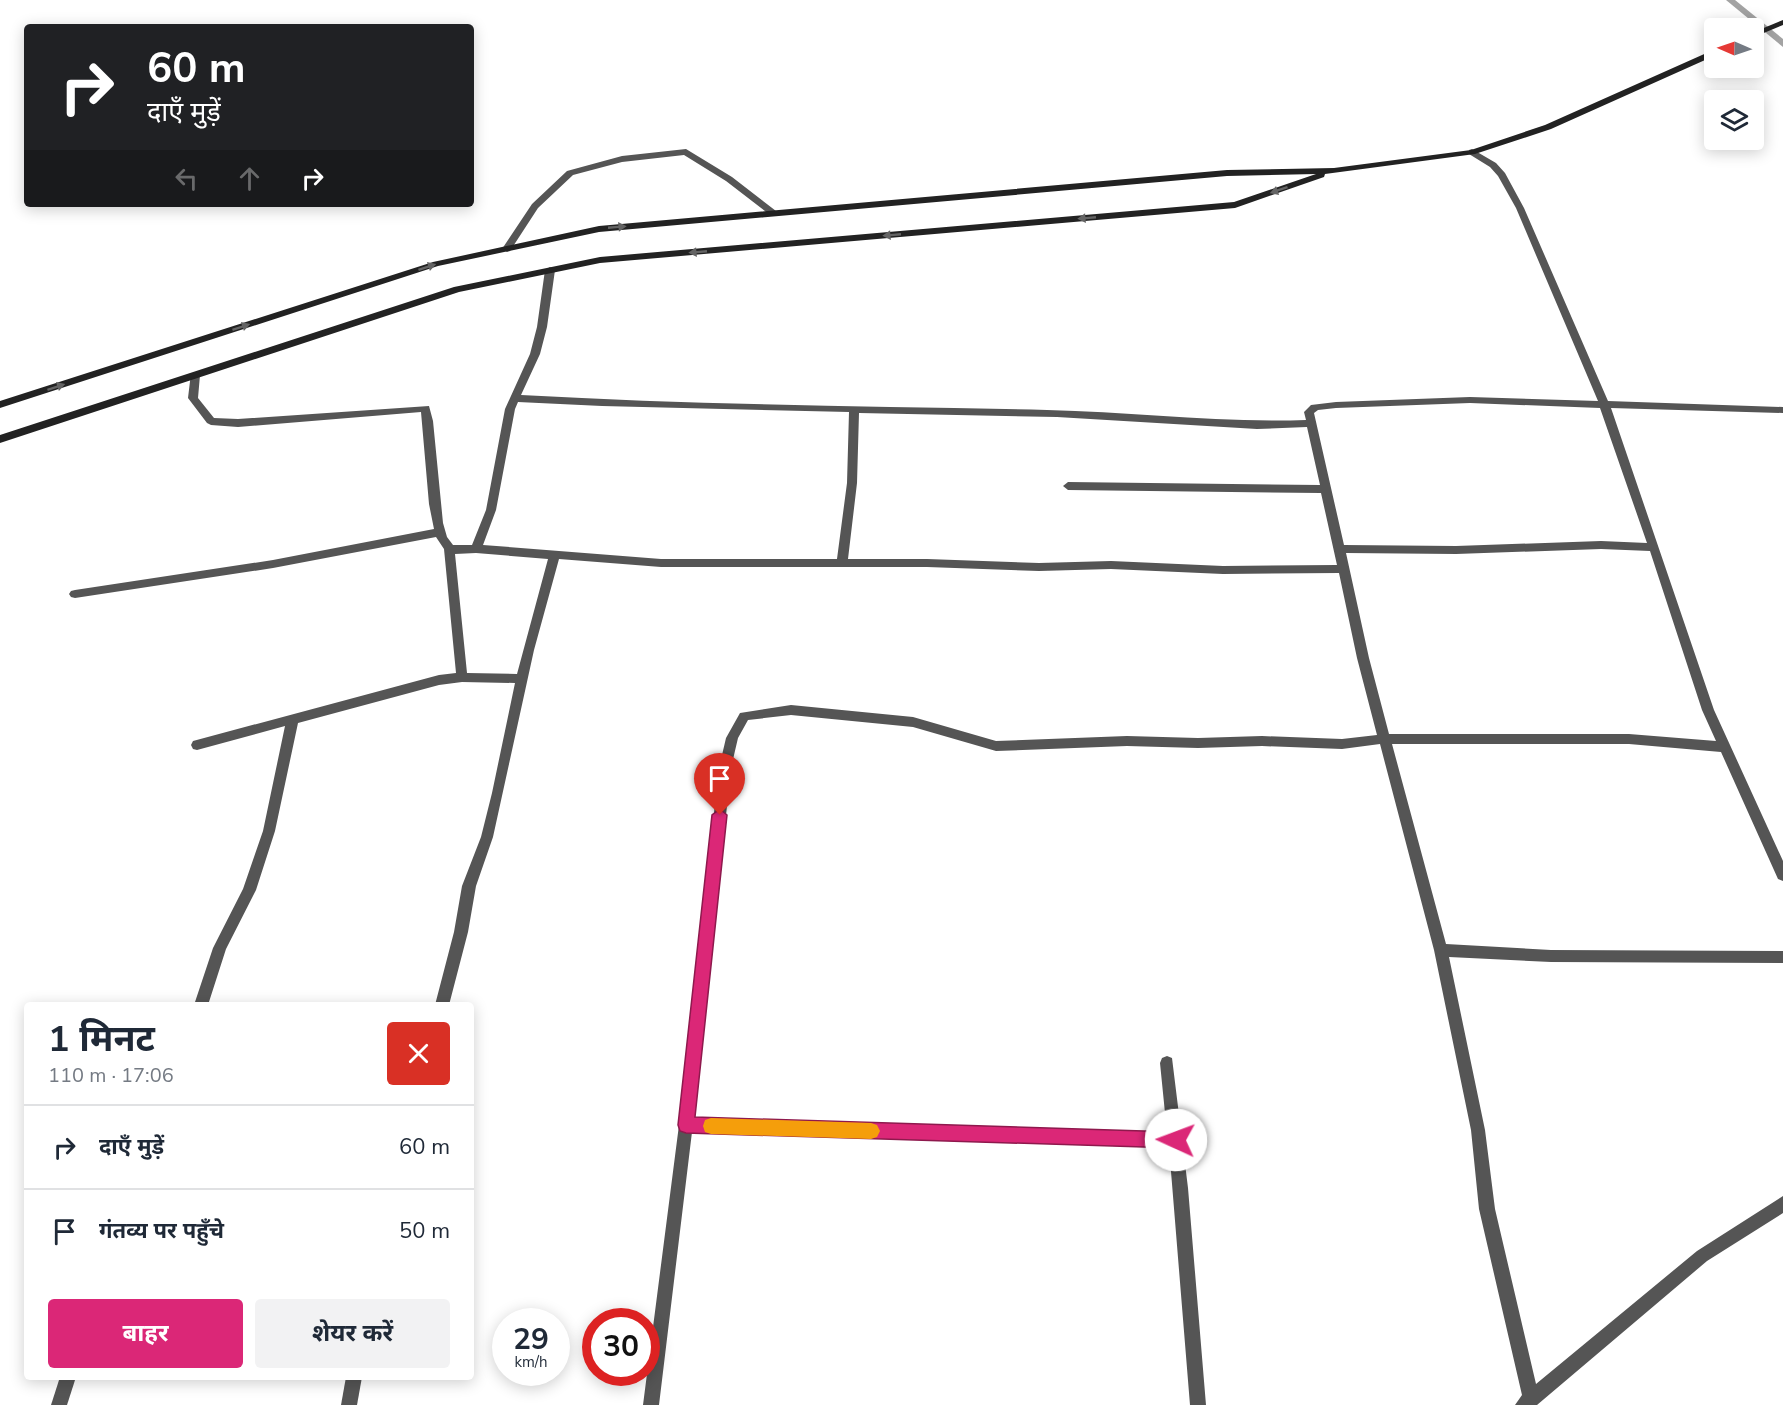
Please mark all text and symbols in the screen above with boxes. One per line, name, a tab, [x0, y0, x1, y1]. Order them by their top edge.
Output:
north arrow	[1704, 18, 1764, 78]
map controls	[1704, 18, 1764, 150]
text: 60 m	[147, 40, 246, 97]
icon: right	[48, 48, 126, 126]
button: layers	[1704, 90, 1764, 150]
text: दाएँ मुड़ें	[147, 94, 221, 131]
icon: left	[170, 162, 203, 195]
icon: ahead	[233, 162, 266, 195]
icon: right	[296, 162, 329, 195]
one-way arrow	[1269, 185, 1287, 195]
one-way arrow	[1077, 213, 1096, 223]
one-way arrow	[608, 222, 627, 232]
one-way arrow	[883, 230, 902, 240]
one-way arrow	[689, 247, 708, 257]
one-way arrow	[418, 262, 436, 271]
one-way arrow	[232, 322, 250, 331]
one-way arrow	[47, 382, 65, 392]
pin	[694, 753, 745, 815]
icon: arrive	[703, 762, 736, 795]
text: 1 मिनट	[48, 1015, 155, 1064]
button: close	[387, 1022, 450, 1085]
text: 110 m · 17:06	[48, 1062, 174, 1089]
position arrow	[1144, 1108, 1208, 1172]
icon: right	[48, 1131, 81, 1164]
text: दाएँ मुड़ें	[99, 1132, 164, 1162]
text: 60 m	[399, 1132, 450, 1162]
icon: arrive	[48, 1215, 81, 1248]
text: गंतव्य पर पहुँचे	[99, 1216, 224, 1246]
text: 50 m	[399, 1216, 450, 1246]
button: बाहर	[48, 1299, 243, 1368]
button: शेयर करें	[255, 1299, 450, 1368]
speed limit sign: 30	[582, 1308, 660, 1386]
text: 29	[513, 1319, 549, 1360]
text: km/h	[514, 1352, 548, 1372]

